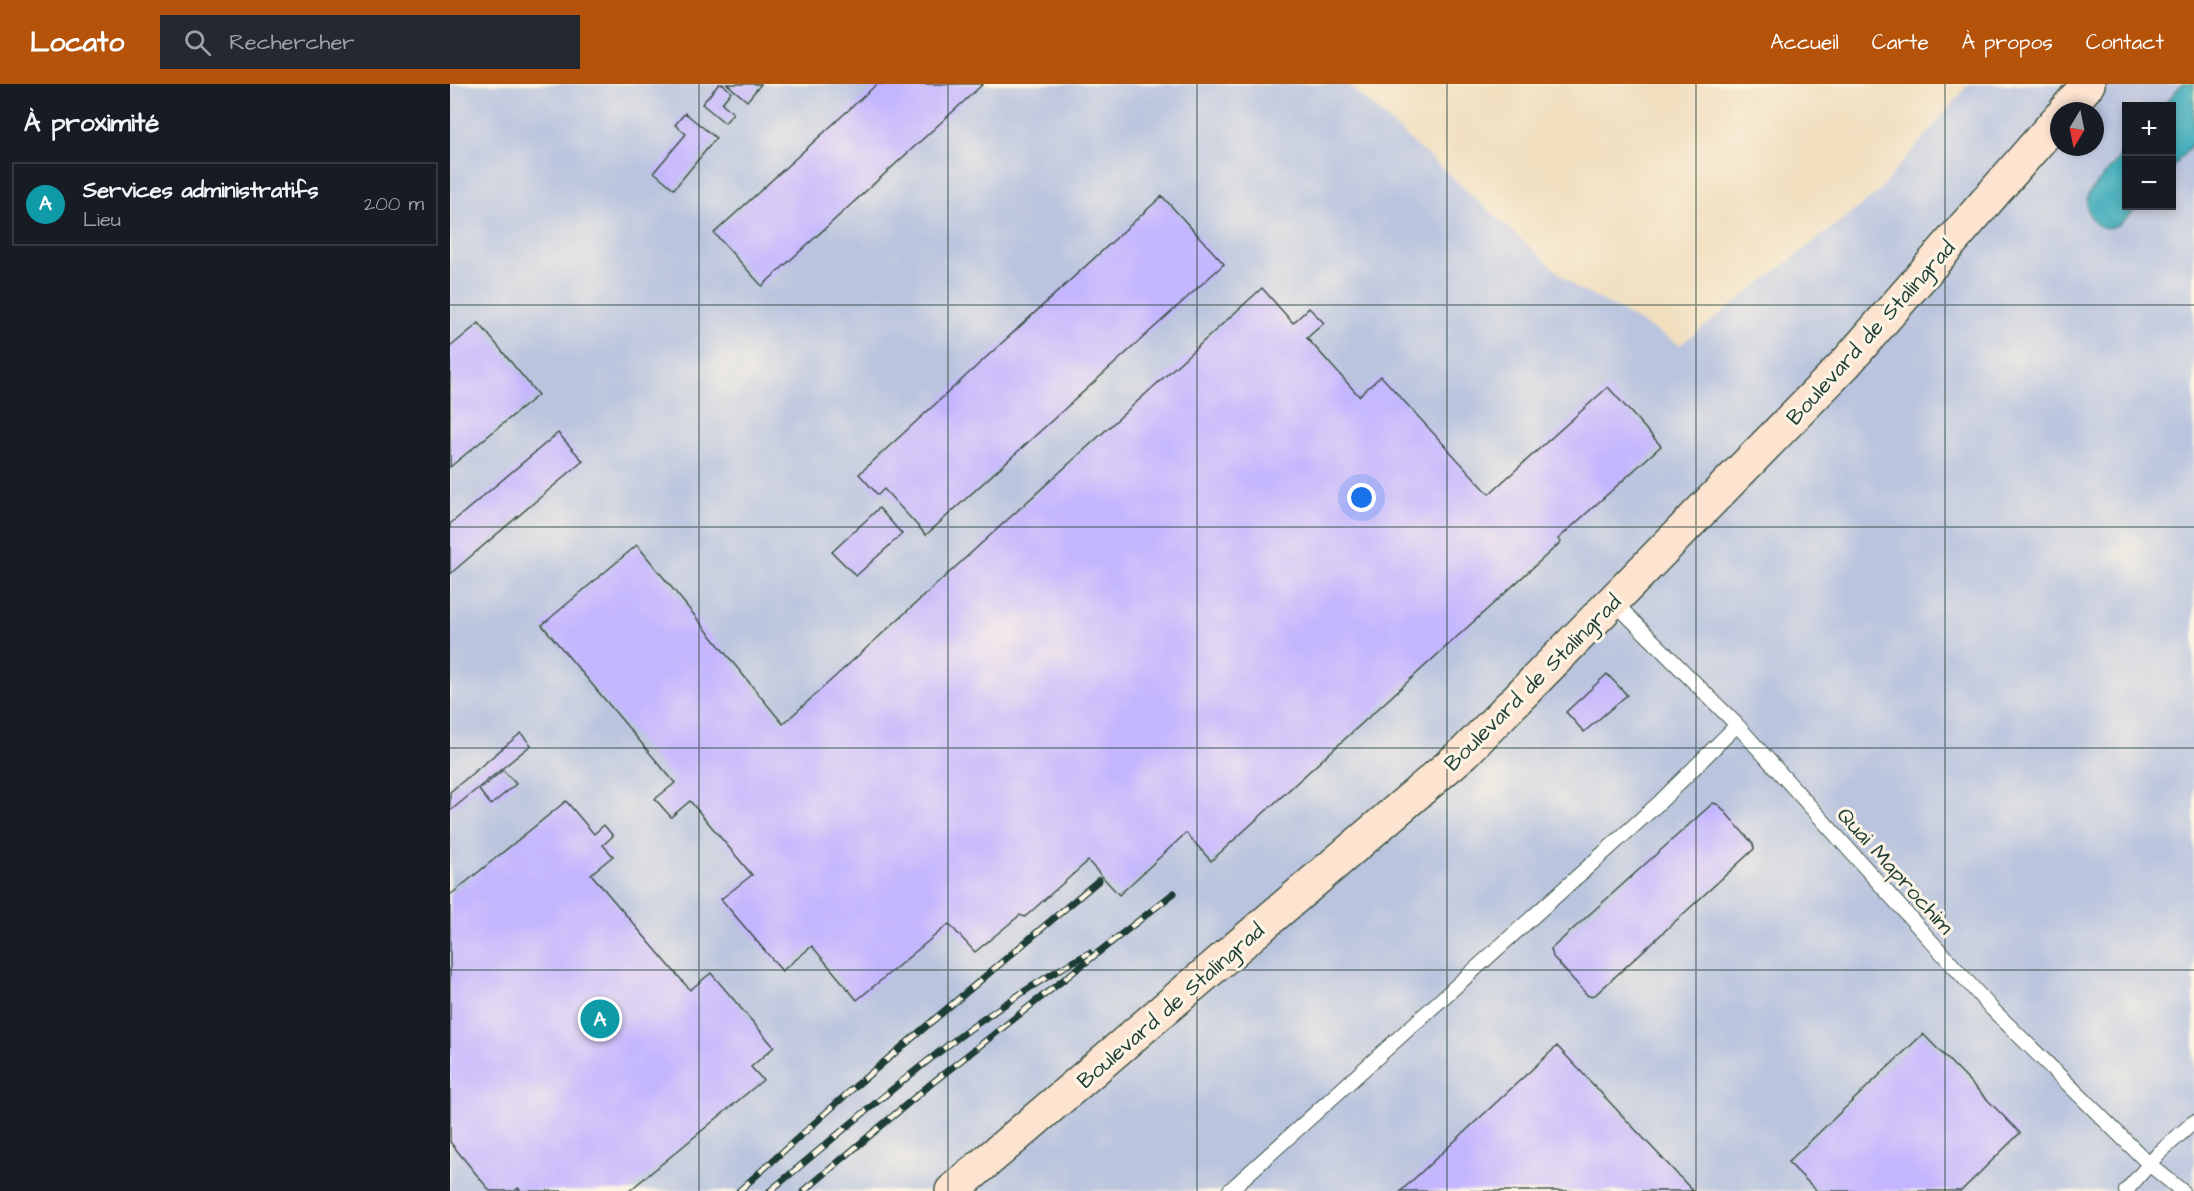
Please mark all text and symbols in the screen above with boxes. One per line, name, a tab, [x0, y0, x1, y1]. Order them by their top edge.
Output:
search box	[160, 15, 580, 69]
text: Locato	[30, 23, 124, 62]
icon: search	[181, 26, 214, 59]
text: Rechercher	[229, 27, 354, 58]
text: Accueil	[1770, 28, 1839, 57]
text: Carte	[1872, 28, 1929, 57]
text: À propos	[1962, 28, 2053, 57]
text: Contact	[2086, 28, 2164, 57]
north arrow	[2050, 102, 2104, 156]
map controls	[2122, 102, 2176, 210]
button: +	[2122, 102, 2176, 156]
text: À proximité	[24, 105, 159, 141]
button: −	[2122, 156, 2176, 210]
text: Services administratifs	[83, 175, 318, 206]
text: A	[39, 190, 52, 218]
text: 200 m	[364, 190, 424, 218]
text: Lieu	[83, 206, 121, 234]
street label: Boulevard de Stalingrad	[1780, 234, 1963, 433]
your location	[1347, 483, 1376, 512]
street label: Boulevard de Stalingrad	[1437, 587, 1629, 779]
street label: Quai Maprochim	[1829, 801, 1960, 941]
street label: Boulevard de Stalingrad	[1070, 916, 1272, 1097]
pin: A	[580, 996, 620, 1042]

